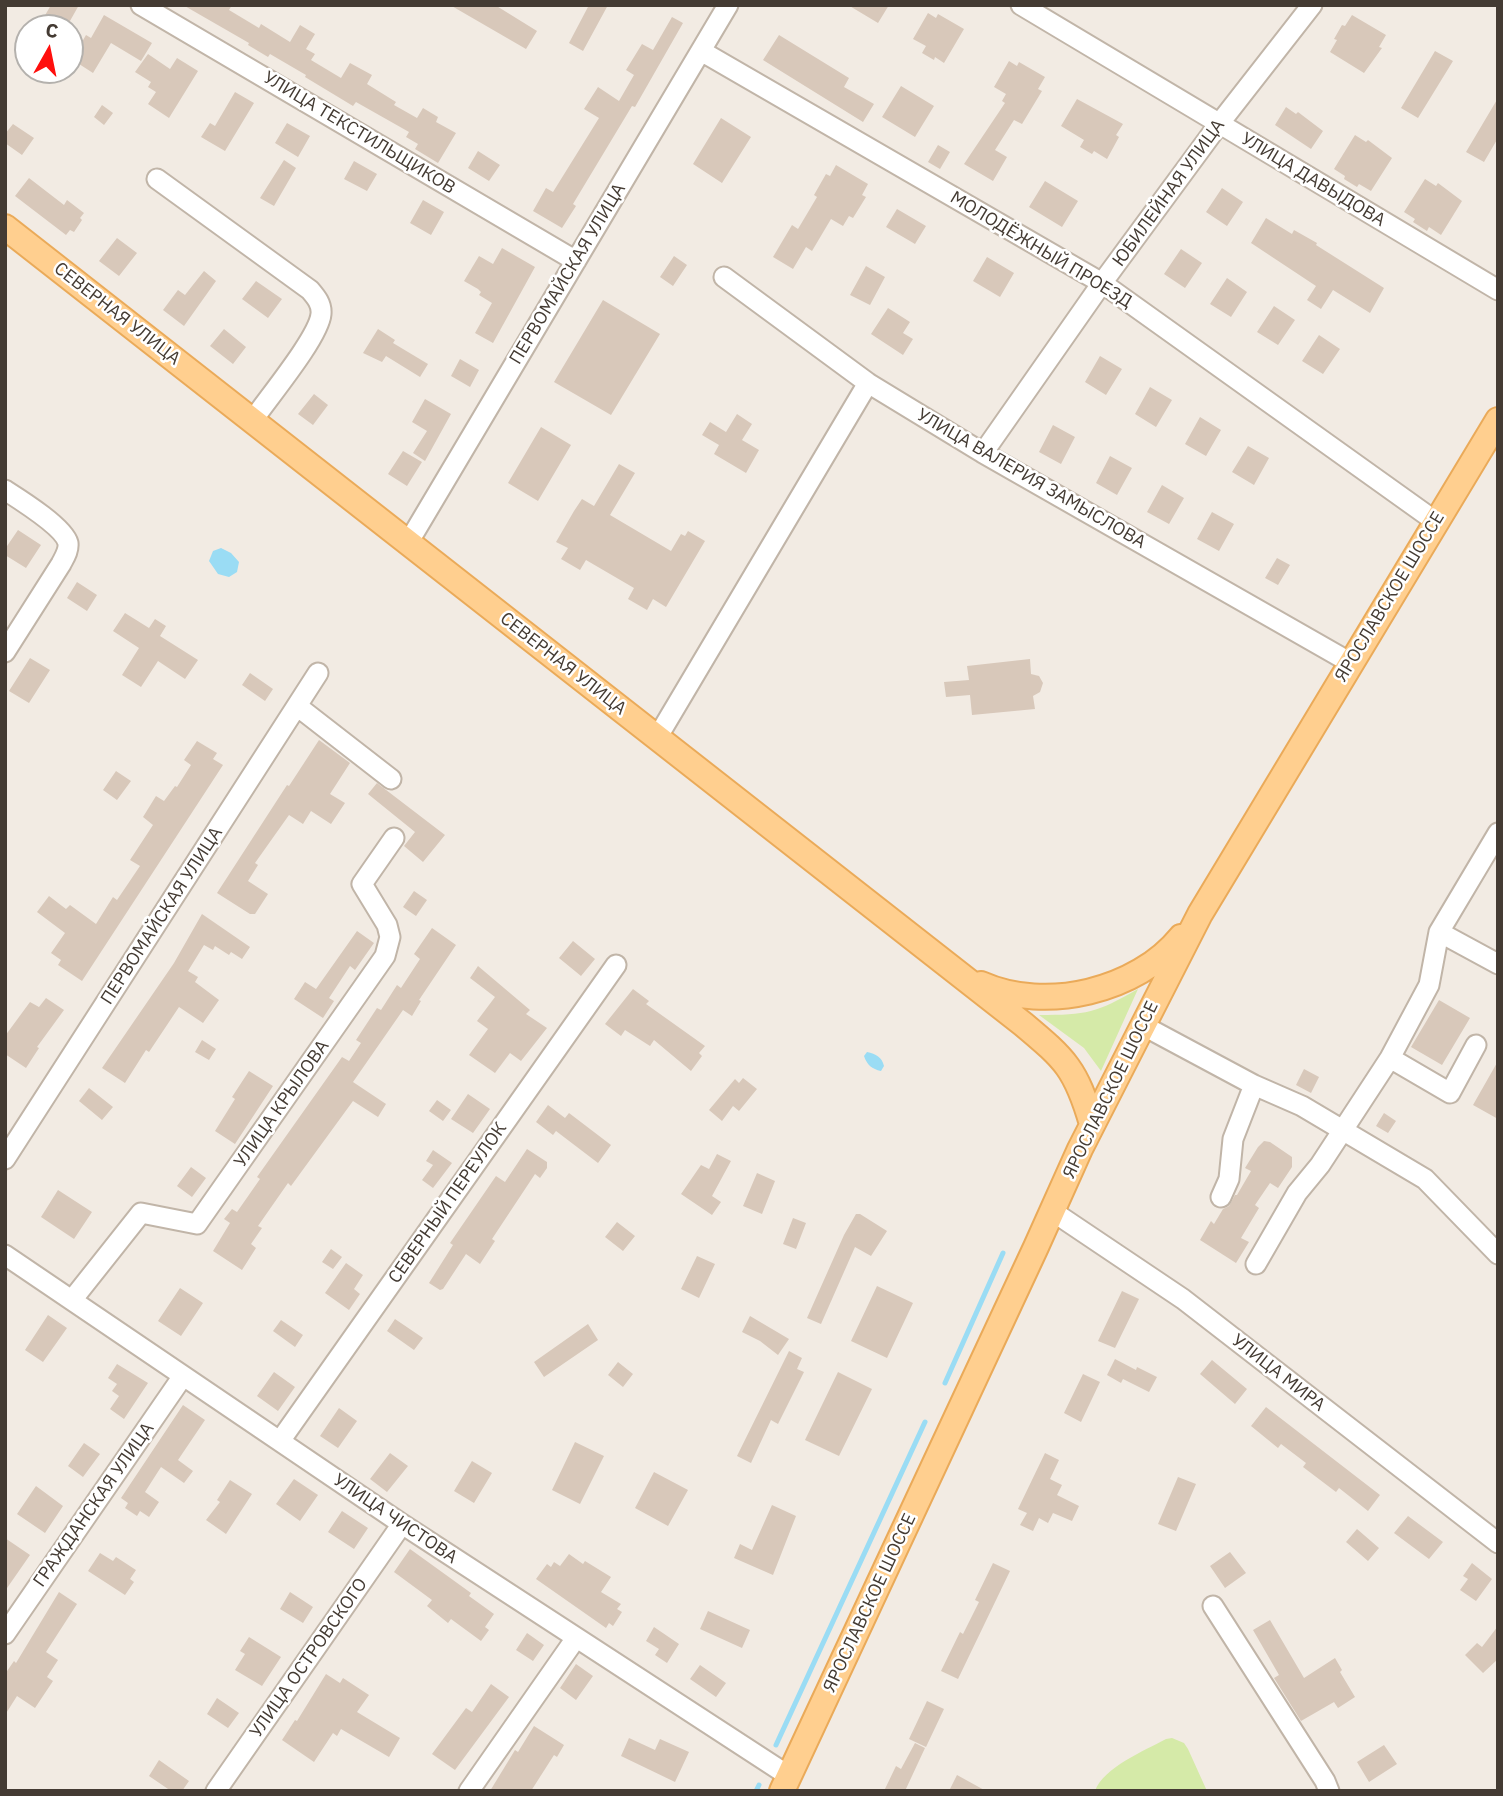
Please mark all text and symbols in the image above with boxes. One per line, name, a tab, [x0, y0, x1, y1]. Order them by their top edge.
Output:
north arrow	[14, 14, 84, 84]
text: С	[44, 17, 60, 43]
street label: УЛИЦА ТЕКСТИЛЬЩИКОВ	[259, 67, 459, 199]
street label: ЮБИЛЕЙНАЯ УЛИЦА	[1108, 115, 1230, 271]
street label: УЛИЦА ДАВЫДОВА	[1237, 128, 1389, 232]
street label: ПЕРВОМАЙСКАЯ УЛИЦА	[505, 180, 631, 368]
street label: МОЛОДЁЖНЫЙ ПРОЕЗД	[946, 187, 1136, 313]
street label: СЕВЕРНАЯ УЛИЦА	[50, 258, 184, 370]
street label: УЛИЦА ВАЛЕРИЯ ЗАМЫСЛОВА	[913, 404, 1149, 554]
street label: ЯРОСЛАВСКОЕ ШОССЕ	[1331, 508, 1449, 686]
street label: СЕВЕРНАЯ УЛИЦА	[496, 608, 630, 720]
street label: ПЕРВОМАЙСКАЯ УЛИЦА	[97, 823, 227, 1009]
street label: ЯРОСЛАВСКОЕ ШОССЕ	[1059, 998, 1163, 1182]
street label: УЛИЦА КРЫЛОВА	[230, 1036, 334, 1172]
street label: СЕВЕРНЫЙ ПЕРЕУЛОК	[384, 1118, 512, 1288]
street label: УЛИЦА МИРА	[1227, 1330, 1329, 1416]
street label: ГРАЖДАНСКАЯ УЛИЦА	[29, 1419, 159, 1591]
street label: УЛИЦА ЧИСТОВА	[329, 1470, 461, 1568]
street label: ЯРОСЛАВСКОЕ ШОССЕ	[819, 1510, 921, 1696]
street label: УЛИЦА ОСТРОВСКОГО	[246, 1574, 372, 1742]

